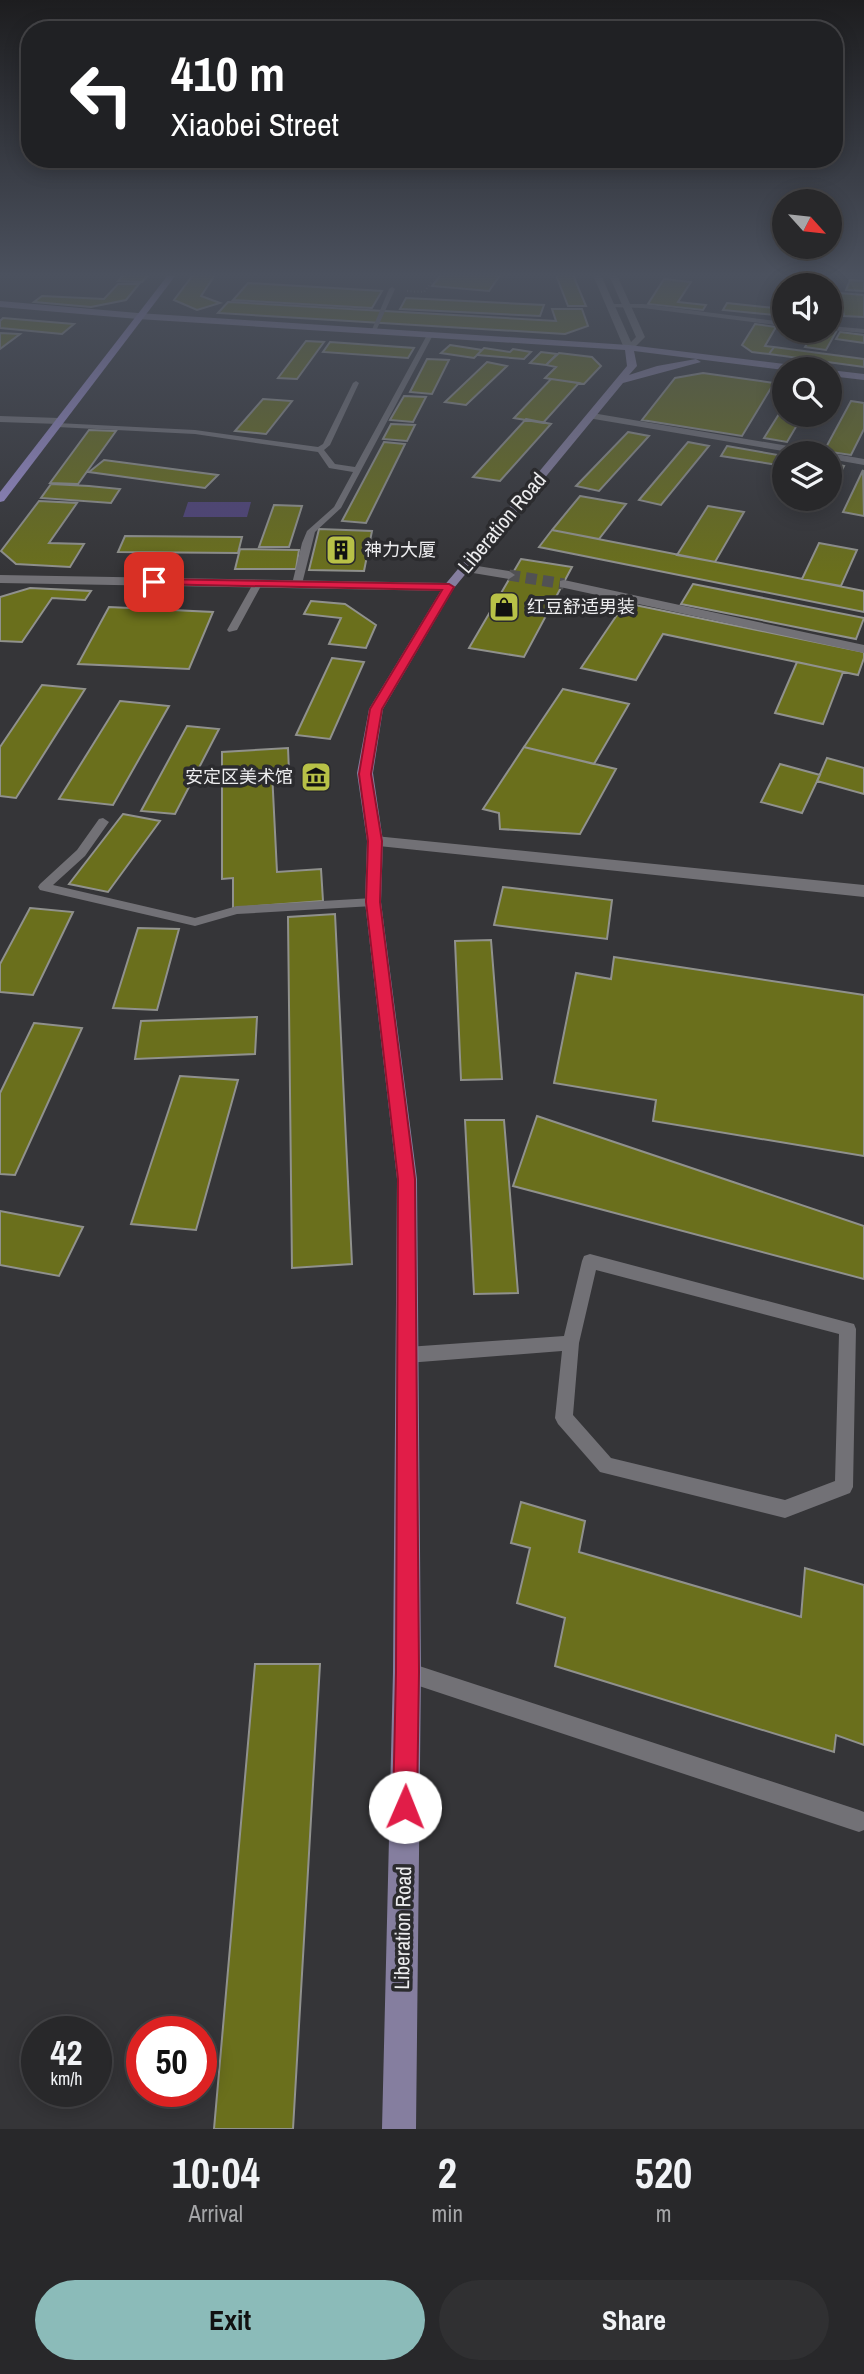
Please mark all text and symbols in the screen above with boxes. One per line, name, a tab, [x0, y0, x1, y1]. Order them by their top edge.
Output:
text: 410 m	[171, 40, 285, 106]
icon: left	[56, 49, 147, 140]
text: Xiaobei Street	[171, 103, 339, 146]
north arrow	[772, 189, 842, 259]
map controls	[772, 189, 842, 511]
button: sound	[772, 273, 842, 343]
button: search	[772, 357, 842, 427]
button: layers	[772, 441, 842, 511]
street label: Liberation Road	[451, 466, 552, 579]
building icon: 神力大厦	[324, 533, 358, 567]
place label: 神力大厦	[364, 537, 436, 562]
pin	[124, 552, 184, 612]
icon: arrive	[135, 563, 173, 601]
shop icon: 红豆舒适男装	[487, 590, 521, 624]
place label: 红豆舒适男装	[527, 594, 635, 619]
museum icon: 安定区美术馆	[299, 760, 333, 794]
place label: 安定区美术馆	[185, 764, 293, 789]
position arrow	[368, 1770, 442, 1844]
street label: Liberation Road	[387, 1866, 418, 1990]
speed limit sign: 50	[126, 2016, 217, 2107]
text: 42	[51, 2029, 82, 2076]
text: km/h	[51, 2066, 83, 2091]
text: 10:04	[172, 2145, 260, 2201]
text: 2	[438, 2145, 457, 2201]
text: 520	[635, 2145, 692, 2201]
text: Arrival	[189, 2198, 243, 2229]
text: min	[432, 2198, 463, 2229]
text: m	[656, 2198, 671, 2229]
button: Exit	[35, 2280, 425, 2360]
button: Share	[439, 2280, 829, 2360]

